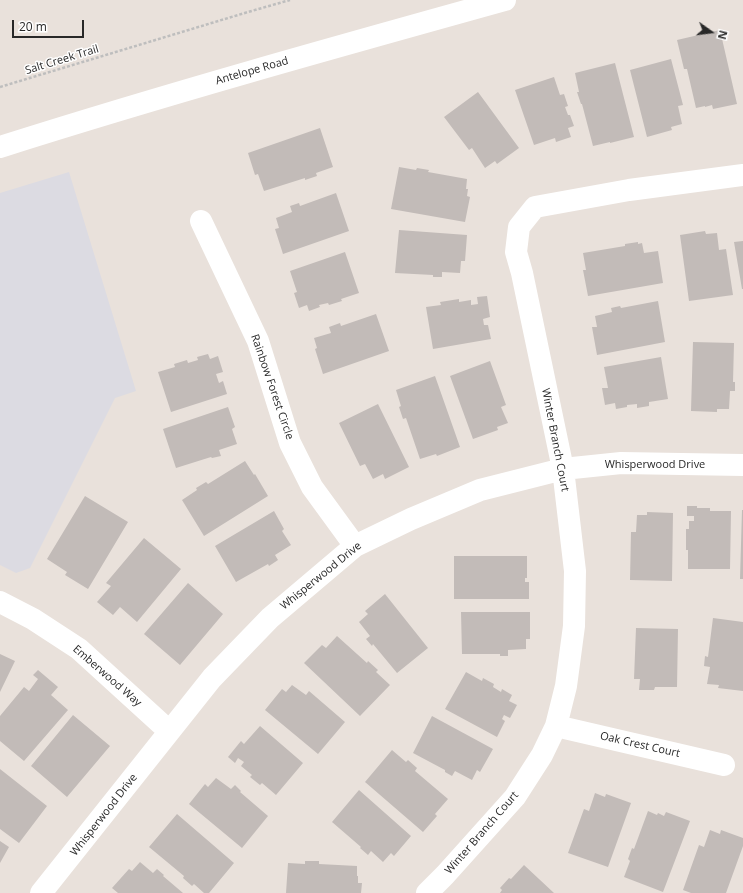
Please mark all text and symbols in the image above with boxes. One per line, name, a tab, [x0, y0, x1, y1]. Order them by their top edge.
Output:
scale bar	[14, 12, 86, 38]
north arrow	[691, 12, 731, 52]
text: 20 m	[19, 18, 47, 35]
text: N	[715, 29, 731, 41]
street label: Salt Creek Trail	[24, 43, 100, 77]
street label: Antelope Road	[214, 54, 290, 88]
street label: Rainbow Forest Circle	[248, 333, 296, 441]
street label: Winter Branch Court	[538, 387, 572, 493]
street label: Whisperwood Drive	[605, 458, 705, 472]
street label: Whisperwood Drive	[278, 539, 364, 613]
street label: Emberwood Way	[70, 643, 144, 709]
street label: Oak Crest Court	[599, 729, 681, 761]
street label: Whisperwood Drive	[68, 771, 140, 859]
street label: Winter Branch Court	[443, 789, 521, 877]

